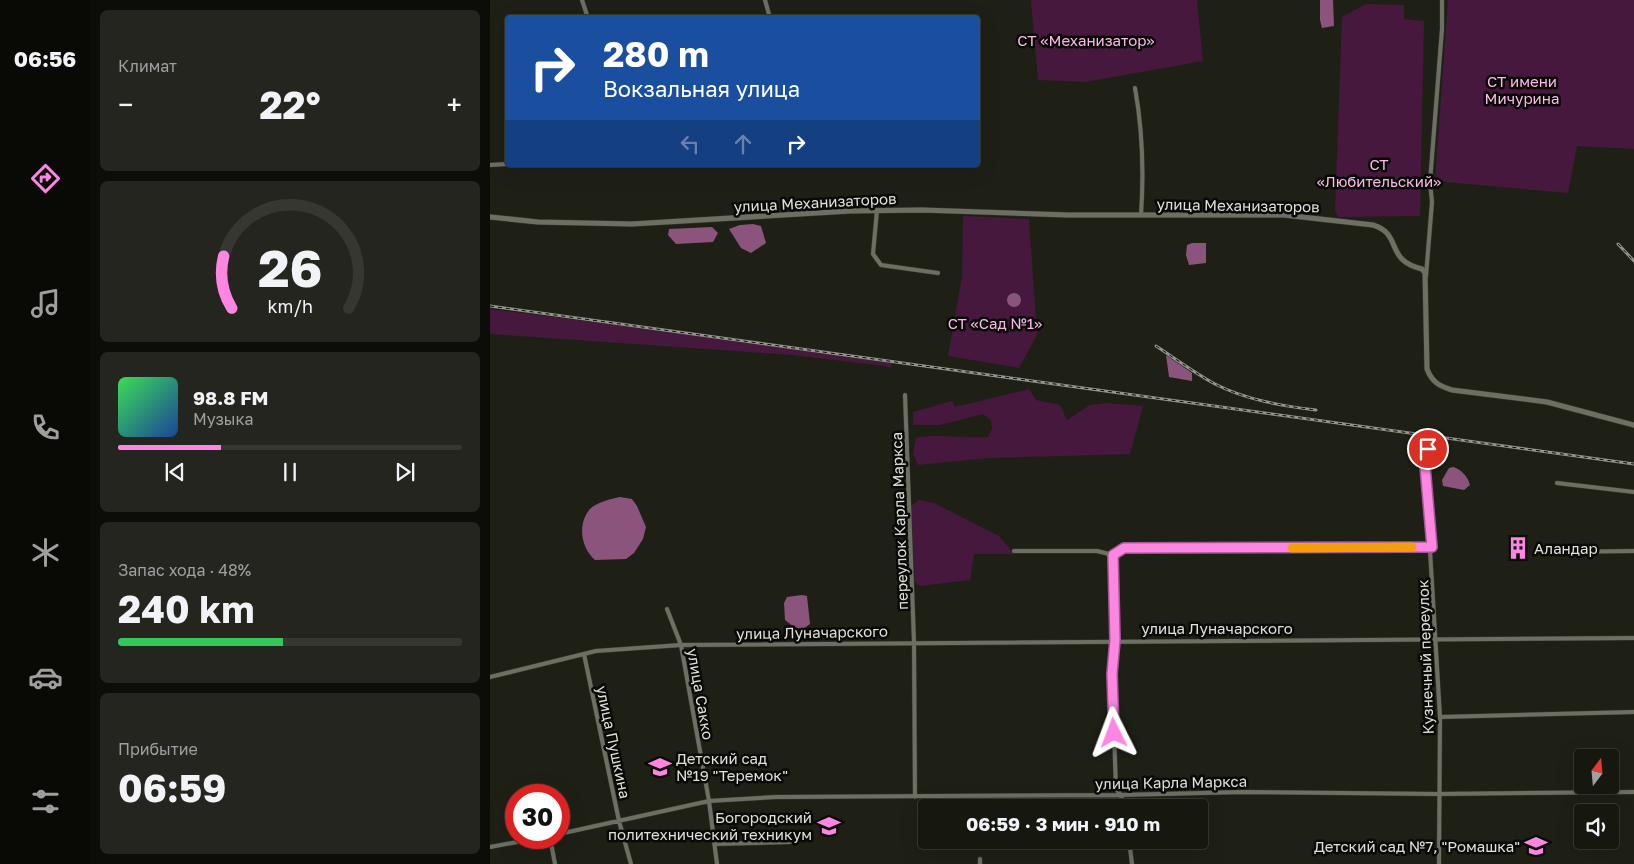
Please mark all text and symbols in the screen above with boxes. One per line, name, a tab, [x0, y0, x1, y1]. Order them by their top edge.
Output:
park label: СТ «Механизатор»	[1017, 31, 1155, 49]
text: 280 m	[603, 33, 709, 75]
icon: right	[520, 35, 585, 100]
text: 06:56	[14, 45, 76, 72]
text: Климат	[118, 56, 177, 76]
park label: СТ имени Мичурина	[1485, 72, 1559, 107]
text: Вокзальная улица	[603, 75, 800, 102]
text: 22°	[259, 82, 321, 127]
text: −	[118, 88, 133, 121]
text: +	[447, 88, 462, 121]
icon: left	[676, 130, 704, 158]
icon: ahead	[729, 130, 757, 158]
icon: right	[782, 130, 810, 158]
park label: СТ «Любительский»	[1317, 155, 1441, 190]
icon: directions	[28, 161, 63, 196]
street label: улица Механизаторов	[733, 189, 897, 215]
street label: улица Механизаторов	[1156, 195, 1320, 215]
text: 26	[258, 236, 322, 298]
icon: music	[28, 286, 63, 321]
text: km/h	[267, 295, 313, 317]
park label: СТ «Сад №1»	[948, 314, 1042, 332]
text: 98.8 FM	[193, 386, 268, 409]
text: Музыка	[193, 409, 254, 429]
icon: phone	[28, 410, 63, 445]
pin	[1407, 428, 1449, 470]
street label: переулок Карла Маркса	[887, 432, 911, 610]
icon: arrive	[1414, 435, 1442, 463]
icon: previous	[161, 458, 189, 486]
icon: pause	[276, 458, 304, 486]
icon: next	[391, 458, 419, 486]
icon: climate	[28, 535, 63, 570]
building icon: Аландар	[1505, 535, 1531, 561]
place label: Аландар	[1534, 539, 1598, 557]
text: Запас хода · 48%	[118, 560, 251, 580]
street label: Кузнечный переулок	[1413, 579, 1437, 735]
text: 240 km	[118, 586, 254, 631]
street label: улица Луначарского	[1141, 619, 1293, 637]
street label: улица Луначарского	[736, 622, 888, 642]
street label: улица Сакко	[684, 647, 718, 741]
icon: car	[28, 660, 63, 695]
street label: улица Пушкина	[593, 684, 635, 800]
position arrow	[1087, 706, 1139, 758]
text: Прибытие	[118, 739, 198, 759]
place label: Детский сад №19 "Теремок"	[676, 749, 788, 784]
north arrow	[1574, 749, 1619, 794]
map controls	[1574, 749, 1619, 849]
school or university icon: Детский сад №19 "Теремок"	[647, 754, 673, 780]
text: 06:59	[118, 765, 226, 810]
street label: улица Карла Маркса	[1095, 772, 1247, 792]
icon: filters	[28, 784, 63, 819]
speed limit sign: 30	[505, 784, 570, 849]
button: sound	[1574, 804, 1619, 849]
place label: Богородский политехнический техникум	[608, 808, 812, 843]
text: 06:59 · 3 мин · 910 m	[966, 812, 1160, 835]
school or university icon: Богородский политехнический техникум	[816, 813, 842, 839]
school or university icon: Детский сад №7, "Ромашка"	[1523, 833, 1549, 859]
place label: Детский сад №7, "Ромашка"	[1314, 837, 1520, 855]

